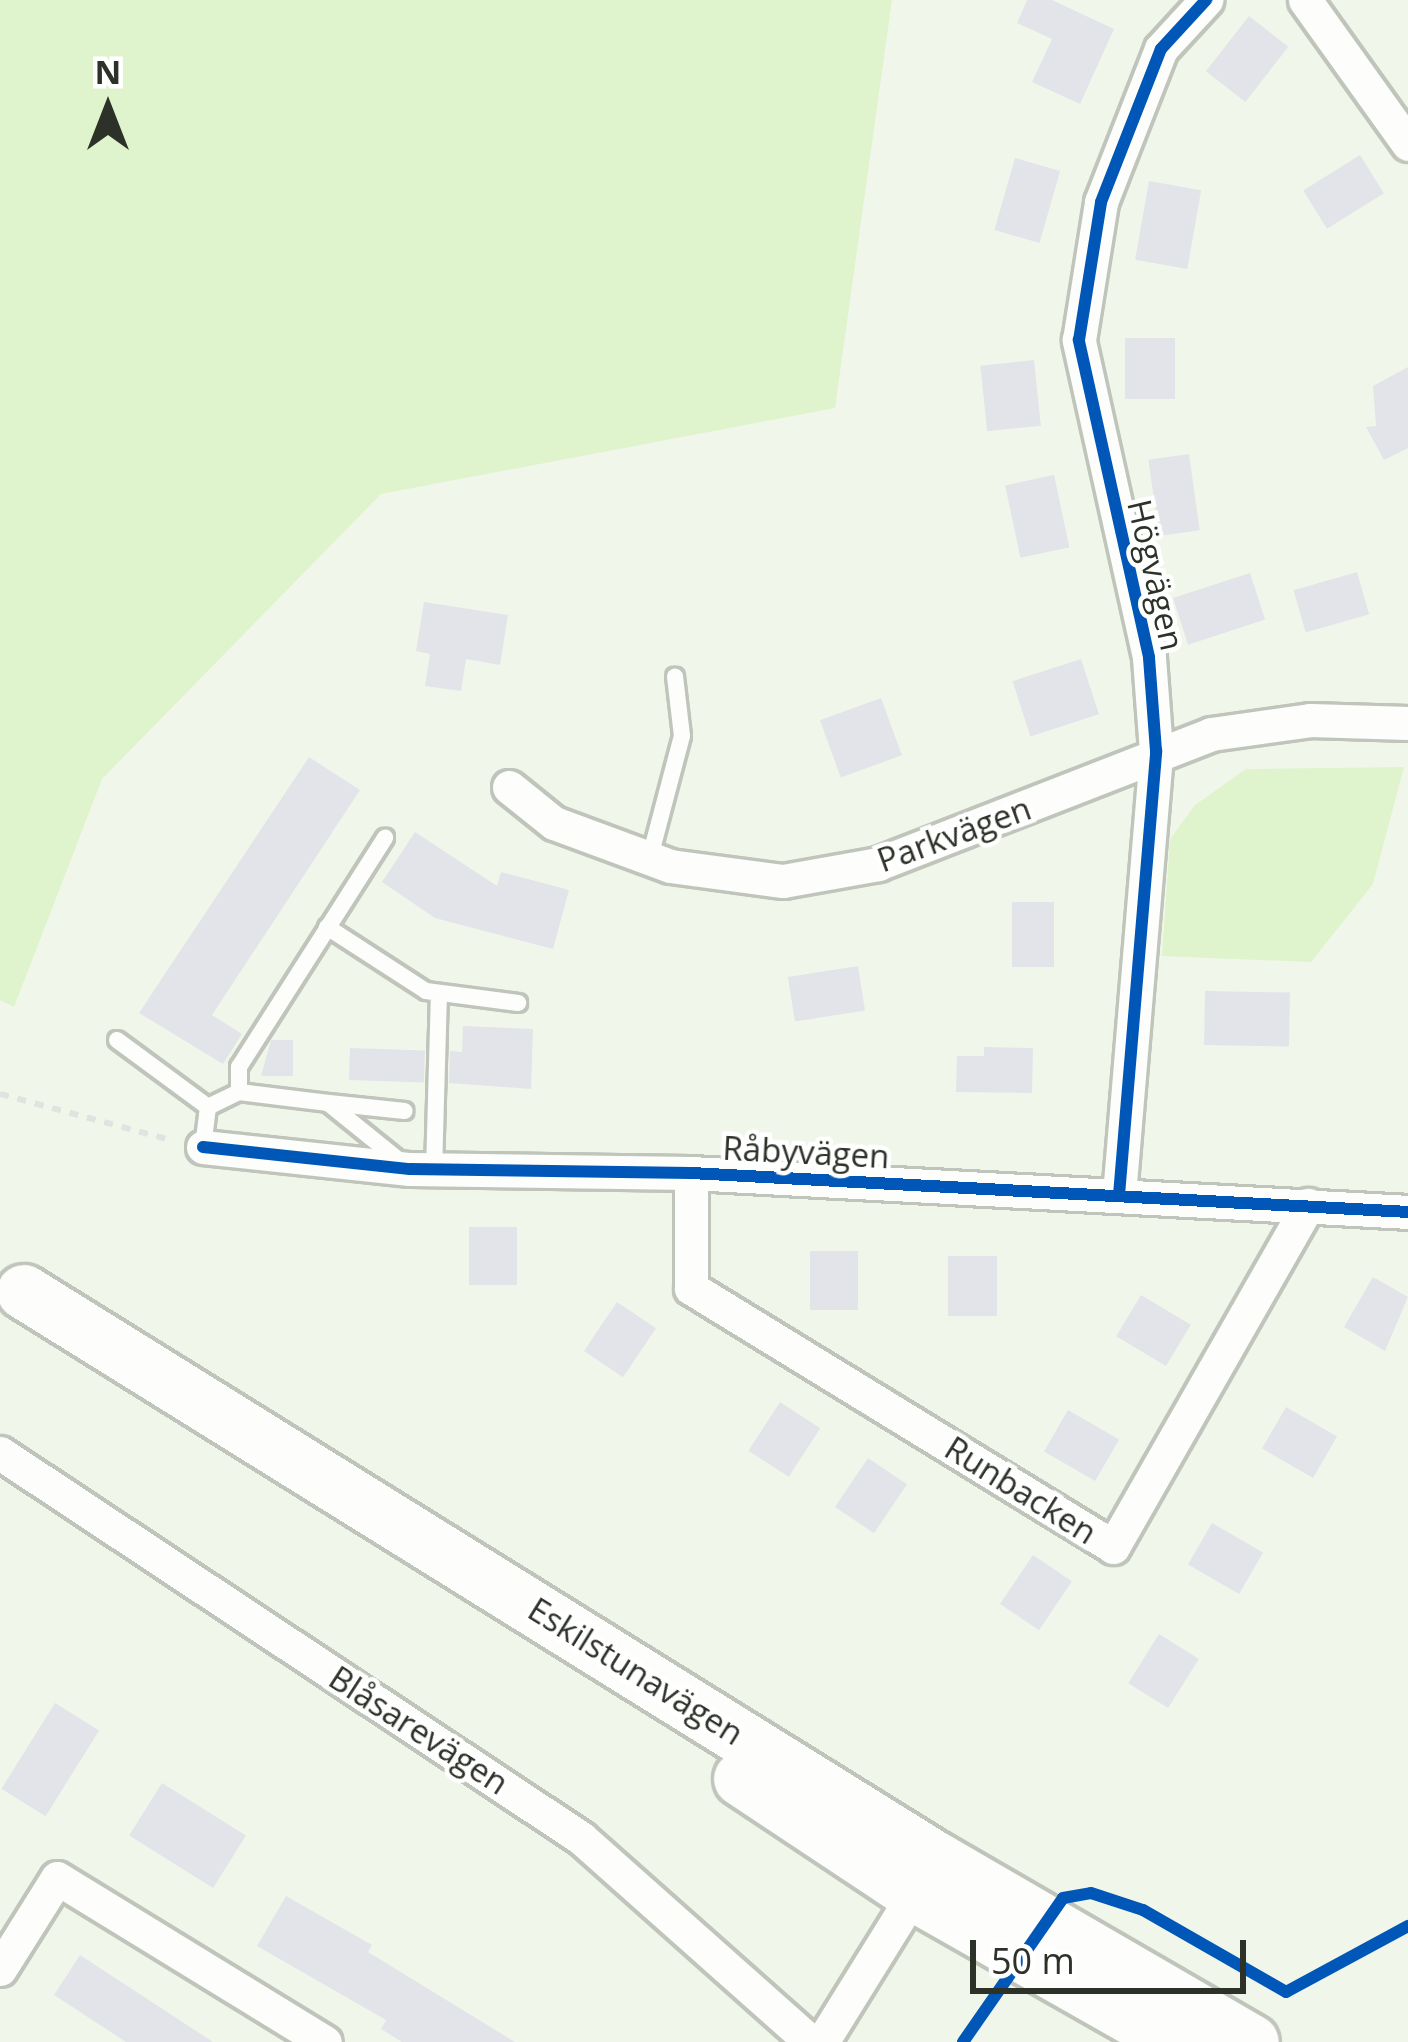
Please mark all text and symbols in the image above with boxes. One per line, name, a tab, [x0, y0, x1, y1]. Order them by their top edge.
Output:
north arrow	[48, 48, 168, 168]
text: N	[95, 49, 121, 94]
street label: Högvägen	[1119, 496, 1193, 654]
street label: Parkvägen	[872, 788, 1036, 880]
street label: Råbyvägen	[722, 1128, 890, 1176]
street label: Runbacken	[938, 1428, 1104, 1552]
street label: Eskilstunavägen	[521, 1589, 751, 1753]
street label: Blåsarevägen	[322, 1657, 516, 1803]
scale bar	[976, 1916, 1252, 1990]
text: 50 m	[991, 1936, 1075, 1985]

